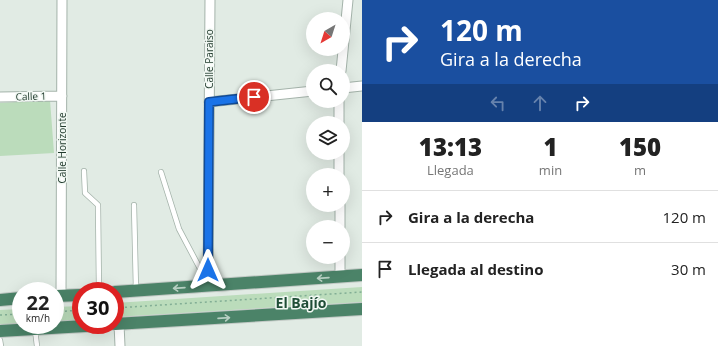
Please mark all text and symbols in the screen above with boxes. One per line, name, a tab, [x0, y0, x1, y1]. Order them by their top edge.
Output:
text: 120 m	[440, 11, 523, 49]
north arrow	[306, 12, 350, 56]
map controls	[306, 12, 350, 264]
icon: right	[374, 16, 426, 68]
street label: Calle Paraiso	[202, 29, 216, 89]
text: Gira a la derecha	[440, 47, 582, 71]
button: search	[306, 64, 350, 108]
pin	[237, 80, 271, 114]
icon: arrive	[243, 86, 265, 108]
street label: Calle 1	[15, 88, 47, 104]
icon: left	[487, 92, 509, 114]
icon: ahead	[529, 92, 551, 114]
icon: right	[571, 92, 593, 114]
street label: Calle Horizonte	[55, 112, 69, 184]
button: layers	[306, 116, 350, 160]
text: 13:13	[419, 130, 482, 163]
text: 1	[543, 130, 558, 163]
text: 150	[619, 130, 661, 163]
text: Llegada	[427, 161, 474, 179]
text: min	[539, 161, 562, 179]
text: m	[634, 161, 646, 179]
button: +	[306, 168, 350, 212]
icon: right	[374, 206, 396, 228]
text: Gira a la derecha	[408, 207, 534, 227]
text: 120 m	[662, 207, 706, 227]
button: −	[306, 220, 350, 264]
position arrow	[187, 249, 229, 291]
icon: arrive	[374, 258, 396, 280]
text: Llegada al destino	[408, 259, 543, 279]
text: 30 m	[671, 259, 706, 279]
one-way arrow	[317, 274, 330, 281]
speed limit sign: 30	[72, 282, 124, 334]
one-way arrow	[173, 284, 186, 291]
text: 22	[27, 289, 49, 316]
district label: El Bajío	[276, 293, 327, 312]
text: km/h	[26, 311, 50, 325]
one-way arrow	[217, 314, 230, 321]

